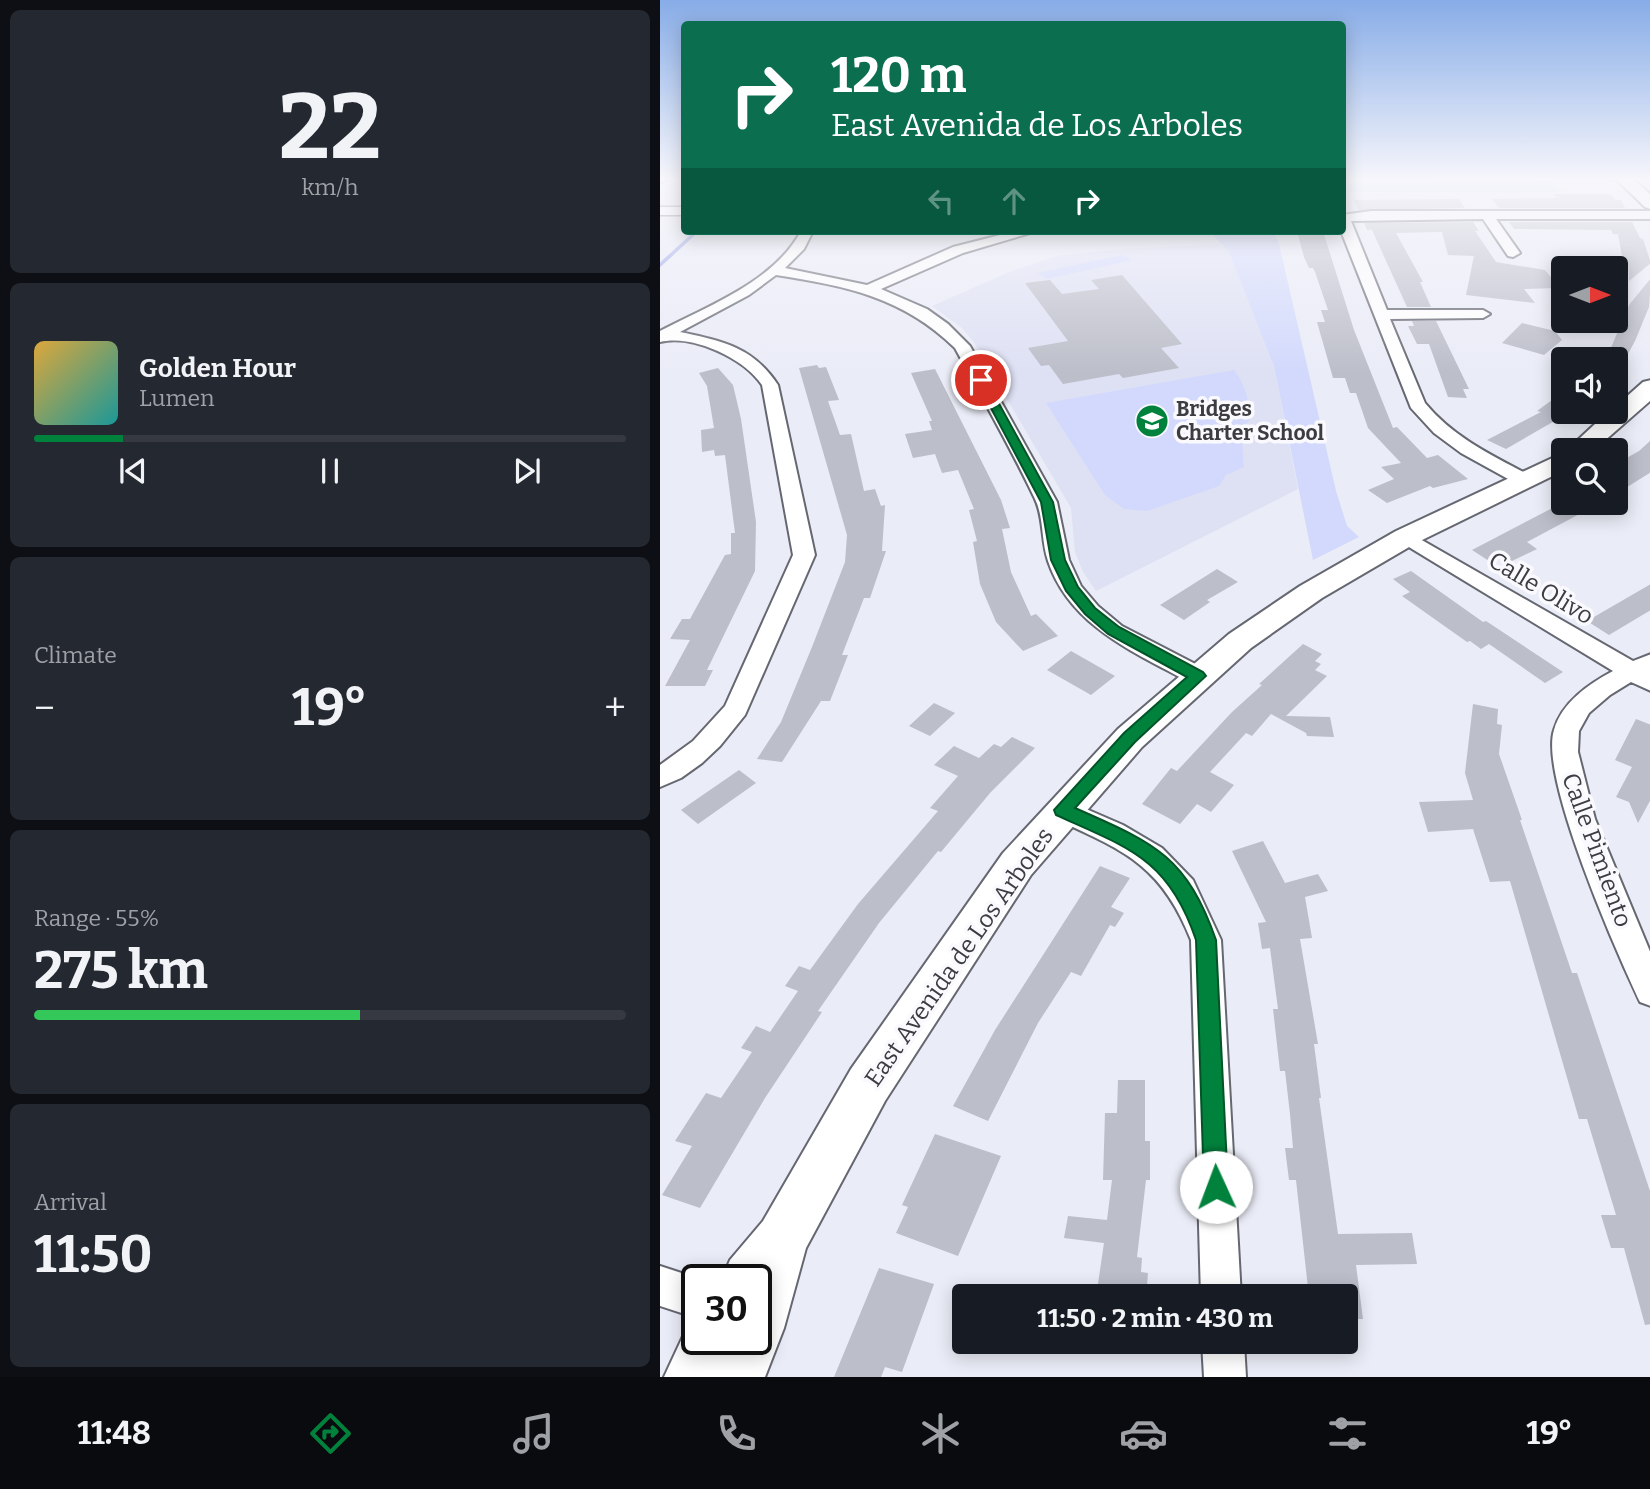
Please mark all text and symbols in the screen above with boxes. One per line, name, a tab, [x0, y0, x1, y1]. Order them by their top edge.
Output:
text: 120 m	[831, 46, 966, 105]
icon: right	[716, 49, 807, 140]
text: 22	[279, 73, 381, 182]
text: East Avenida de Los Arboles	[831, 106, 1243, 144]
text: km/h	[302, 173, 358, 201]
icon: left	[922, 182, 960, 220]
icon: ahead	[995, 182, 1033, 220]
icon: right	[1068, 182, 1106, 220]
north arrow	[1551, 256, 1628, 332]
map controls	[1551, 256, 1628, 515]
button: sound	[1551, 347, 1628, 424]
pin	[951, 350, 1011, 410]
text: Golden Hour	[139, 353, 296, 384]
icon: arrive	[962, 361, 1000, 399]
text: Lumen	[139, 384, 215, 412]
place label: Bridges Charter School	[1176, 396, 1325, 446]
school or university icon: Bridges Charter School	[1133, 402, 1171, 440]
button: search	[1551, 438, 1628, 515]
icon: previous	[114, 452, 152, 490]
icon: pause	[311, 452, 349, 490]
icon: next	[508, 452, 546, 490]
street label: Calle Olivo	[1484, 546, 1598, 630]
text: Climate	[34, 641, 117, 669]
text: 19°	[292, 676, 367, 739]
text: −	[34, 685, 55, 731]
text: +	[604, 685, 626, 731]
street label: Calle Pimiento	[1556, 769, 1638, 931]
street label: East Avenida de Los Arboles	[859, 822, 1059, 1092]
text: Range · 55%	[34, 904, 159, 932]
text: 275 km	[34, 939, 208, 1002]
position arrow	[1179, 1150, 1253, 1224]
text: Arrival	[34, 1188, 107, 1216]
text: 11:50	[34, 1223, 153, 1286]
speed limit sign: 30	[681, 1264, 772, 1355]
text: 11:50 · 2 min · 430 m	[1037, 1303, 1273, 1334]
icon: directions	[306, 1409, 355, 1458]
icon: music	[509, 1409, 558, 1458]
icon: phone	[712, 1409, 761, 1458]
icon: climate	[916, 1409, 965, 1458]
icon: car	[1119, 1409, 1168, 1458]
icon: filters	[1323, 1409, 1372, 1458]
text: 11:48	[77, 1414, 151, 1452]
text: 19°	[1526, 1414, 1573, 1452]

